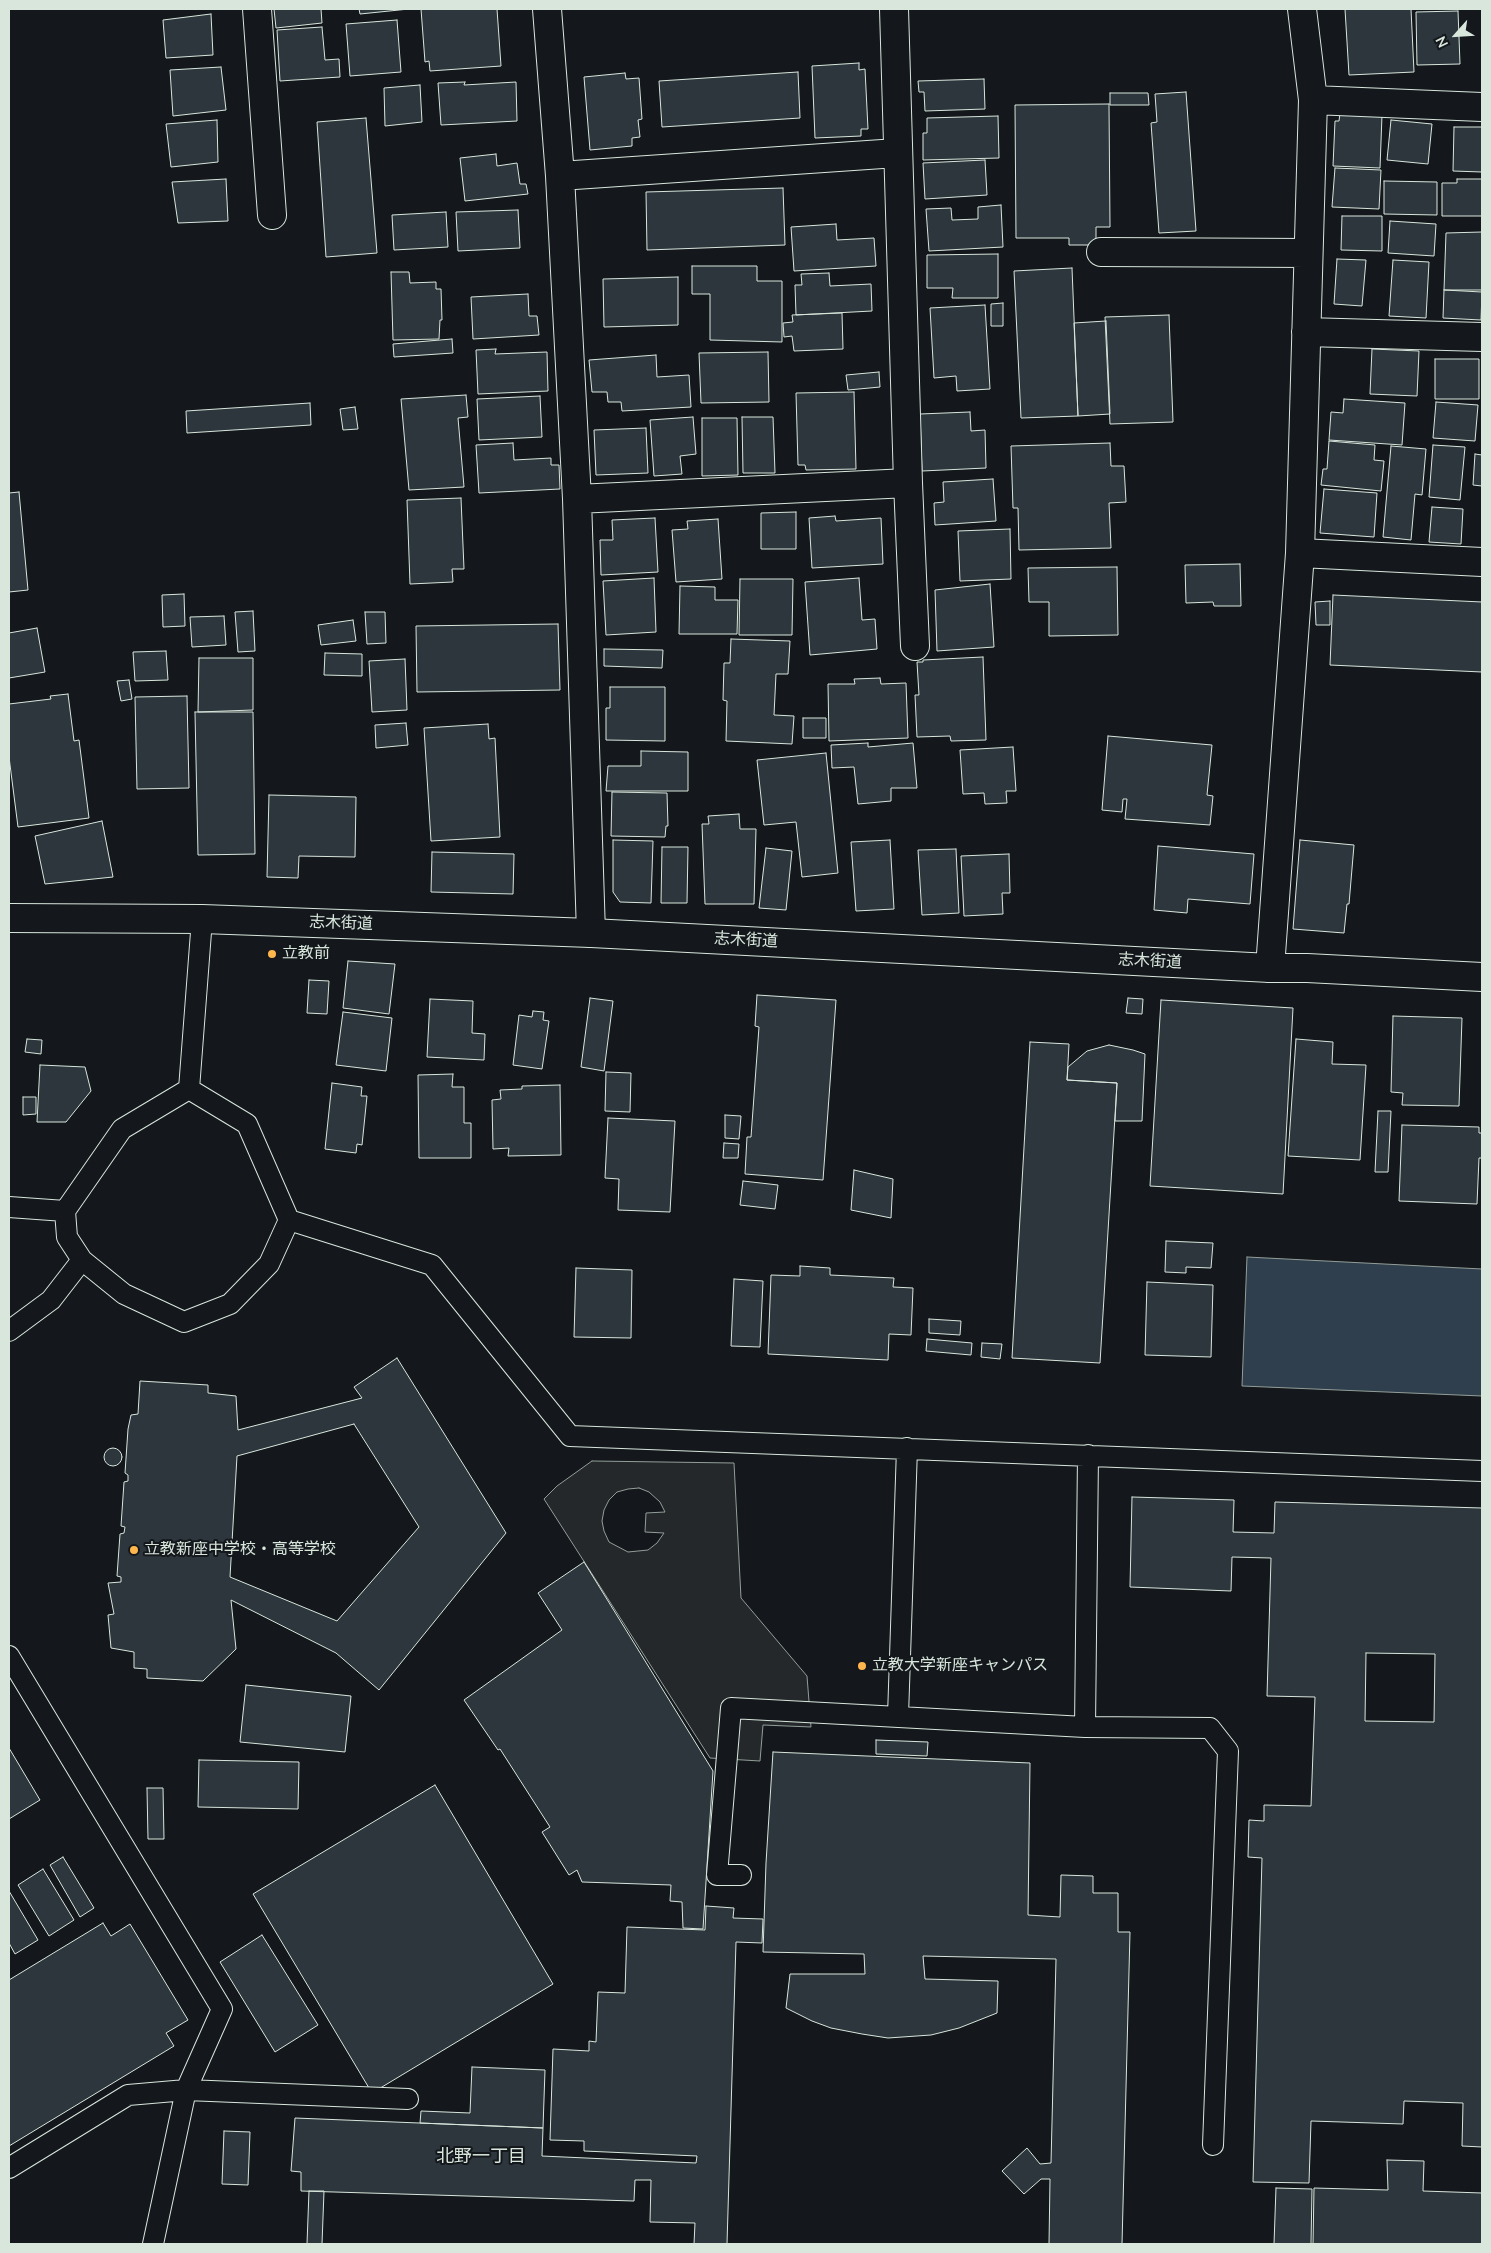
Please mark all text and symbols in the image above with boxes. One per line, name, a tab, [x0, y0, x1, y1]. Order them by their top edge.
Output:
north arrow	[1431, 10, 1481, 60]
text: N	[1431, 33, 1453, 51]
street label: 志木街道	[309, 913, 373, 935]
street label: 志木街道	[714, 930, 778, 952]
place label: 立教前	[282, 944, 330, 964]
marker: 立教前	[266, 948, 278, 960]
street label: 志木街道	[1118, 951, 1182, 973]
place label: 立教新座中学校・高等学校	[144, 1540, 336, 1560]
marker: 立教新座中学校・高等学校	[128, 1544, 140, 1556]
place label: 立教大学新座キャンパス	[872, 1656, 1048, 1676]
marker: 立教大学新座キャンパス	[856, 1660, 868, 1672]
district label: 北野一丁目	[436, 2147, 526, 2169]

